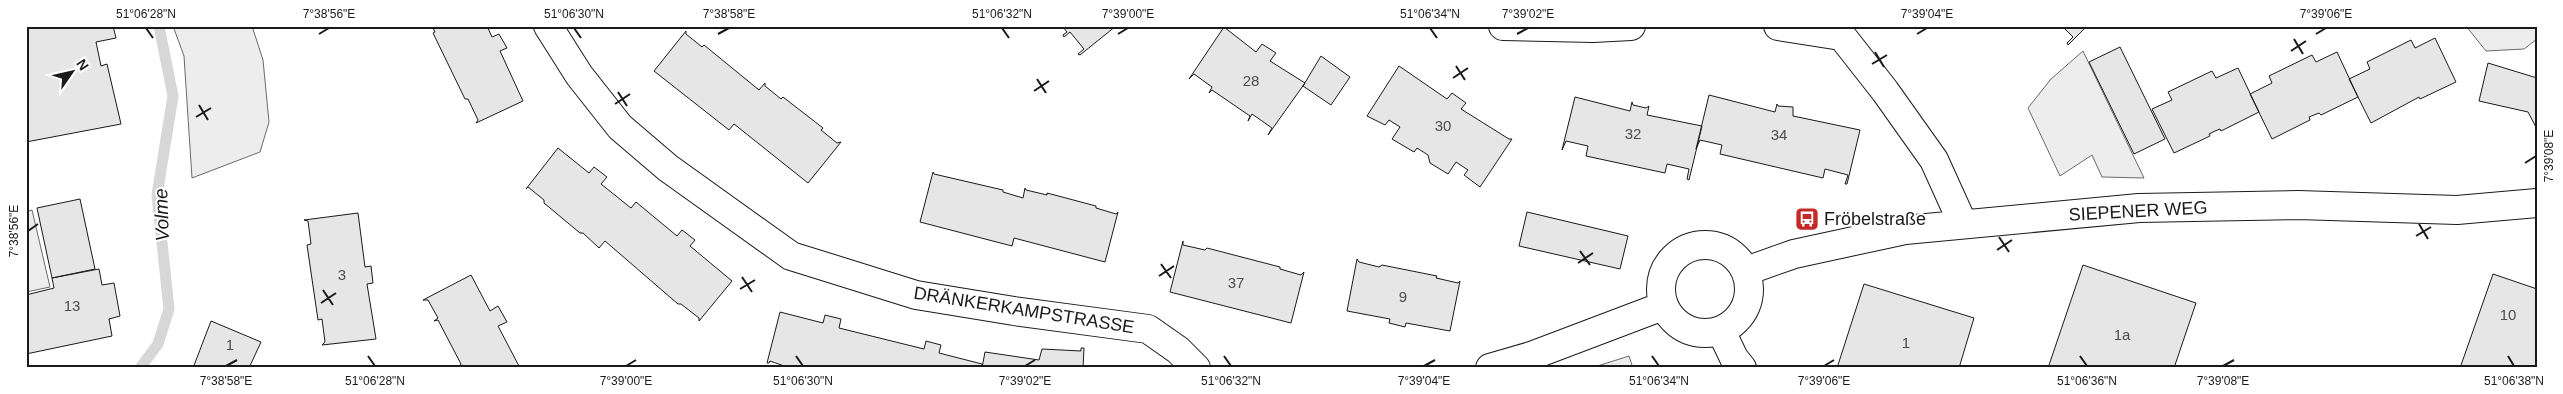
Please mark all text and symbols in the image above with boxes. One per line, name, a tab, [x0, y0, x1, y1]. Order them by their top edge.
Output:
text: 51°06'28"N	[116, 7, 176, 21]
text: 7°38'56"E	[303, 7, 355, 21]
text: 51°06'30"N	[544, 7, 604, 21]
text: 7°38'58"E	[703, 7, 755, 21]
text: 51°06'32"N	[972, 7, 1032, 21]
text: 7°39'00"E	[1102, 7, 1154, 21]
text: 51°06'34"N	[1400, 7, 1460, 21]
text: 7°39'02"E	[1502, 7, 1554, 21]
text: 7°39'04"E	[1901, 7, 1953, 21]
text: 7°39'06"E	[2300, 7, 2352, 21]
north arrow	[48, 48, 98, 98]
text: N	[73, 56, 92, 73]
house number: 28	[1243, 72, 1259, 89]
house number: 30	[1435, 117, 1451, 134]
house number: 32	[1625, 125, 1641, 142]
house number: 34	[1771, 126, 1787, 143]
text: 7°39'08"E	[2542, 130, 2556, 182]
water label: Volme	[150, 188, 173, 242]
street label: SIEPENER WEG	[2068, 197, 2208, 225]
text: 7°38'56"E	[7, 205, 21, 257]
bus stop icon: Fröbelstraße	[1794, 206, 1820, 232]
place label: Fröbelstraße	[1824, 209, 1926, 229]
house number: 3	[338, 266, 346, 283]
house number: 37	[1228, 274, 1244, 291]
street label: DRÄNKERKAMPSTRASSE	[912, 283, 1136, 337]
house number: 9	[1399, 288, 1407, 305]
house number: 13	[64, 297, 80, 314]
house number: 10	[2500, 306, 2516, 323]
house number: 1a	[2114, 326, 2131, 343]
house number: 1	[1902, 334, 1910, 351]
house number: 1	[226, 336, 234, 353]
text: 7°38'58"E	[200, 374, 252, 388]
text: 51°06'28"N	[345, 374, 405, 388]
text: 7°39'00"E	[600, 374, 652, 388]
text: 51°06'30"N	[773, 374, 833, 388]
text: 7°39'02"E	[999, 374, 1051, 388]
text: 51°06'32"N	[1201, 374, 1261, 388]
text: 7°39'04"E	[1398, 374, 1450, 388]
text: 51°06'34"N	[1629, 374, 1689, 388]
text: 7°39'06"E	[1798, 374, 1850, 388]
text: 51°06'36"N	[2057, 374, 2117, 388]
text: 7°39'08"E	[2197, 374, 2249, 388]
text: 51°06'38"N	[2484, 374, 2544, 388]

